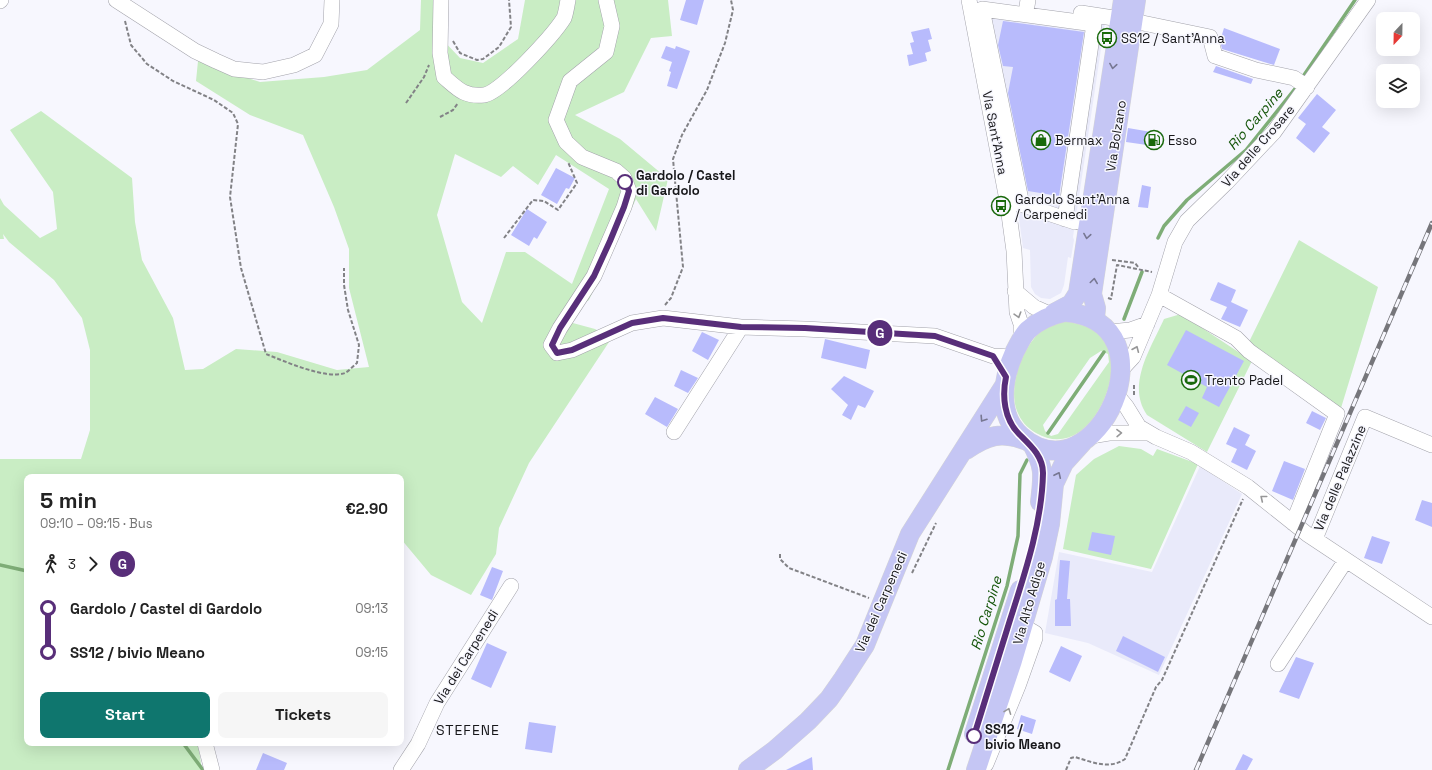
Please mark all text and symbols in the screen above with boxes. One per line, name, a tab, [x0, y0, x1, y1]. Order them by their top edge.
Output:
north arrow	[1376, 12, 1420, 56]
map controls	[1376, 12, 1420, 108]
bus stop icon: SS12 / Sant'Anna	[1096, 27, 1118, 49]
place label: SS12 / Sant'Anna	[1121, 30, 1225, 47]
one-way arrow	[1109, 63, 1117, 69]
button: layers	[1376, 64, 1420, 108]
water label: Rio Carpine	[1223, 84, 1287, 154]
street label: Via Sant'Anna	[979, 90, 1012, 177]
street label: Via Bolzano	[1102, 99, 1130, 173]
street label: Via delle Crosare	[1218, 101, 1298, 191]
shop icon: Bermax	[1030, 129, 1052, 151]
fuel station icon: Esso	[1143, 129, 1165, 151]
place label: Bermax	[1055, 132, 1103, 149]
place label: Esso	[1168, 132, 1197, 149]
place label: Gardolo / Castel di Gardolo	[636, 167, 736, 199]
marker: Gardolo / Castel di Gardolo	[617, 174, 633, 190]
place label: Gardolo Sant'Anna / Carpenedi	[1015, 191, 1130, 223]
bus stop icon: Gardolo Sant'Anna / Carpenedi	[990, 195, 1012, 217]
one-way arrow	[1083, 233, 1092, 239]
one-way arrow	[1089, 278, 1098, 284]
one-way arrow	[1013, 311, 1022, 318]
line badge: G	[867, 320, 893, 346]
text: G	[875, 324, 885, 342]
one-way arrow	[1132, 346, 1140, 353]
sports icon: Trento Padel	[1180, 369, 1202, 391]
place label: Trento Padel	[1205, 372, 1283, 389]
one-way arrow	[980, 415, 988, 422]
street label: Via delle Palazzine	[1310, 422, 1370, 534]
one-way arrow	[1116, 428, 1122, 437]
one-way arrow	[1053, 472, 1061, 479]
text: 5 min	[40, 486, 97, 514]
one-way arrow	[1260, 496, 1267, 503]
text: €2.90	[345, 499, 388, 518]
text: 09:10 – 09:15 · Bus	[40, 515, 152, 532]
street label: Via dei Carpenedi	[851, 549, 911, 655]
icon: walk	[40, 553, 62, 575]
icon: forward	[82, 553, 104, 575]
text: G	[118, 555, 127, 573]
text: 3	[68, 556, 76, 573]
street label: Via Alto Adige	[1009, 559, 1049, 647]
water label: Rio Carpine	[966, 573, 1006, 652]
text: Gardolo / Castel di Gardolo	[70, 599, 262, 618]
text: 09:13	[355, 600, 388, 617]
street label: Via dei Carpenedi	[430, 606, 502, 708]
text: SS12 / bivio Meano	[70, 643, 205, 662]
text: 09:15	[355, 644, 388, 661]
button: Start	[40, 692, 210, 738]
button: Tickets	[218, 692, 388, 738]
one-way arrow	[1004, 707, 1012, 714]
district label: STEFENE	[436, 721, 500, 739]
place label: SS12 / bivio Meano	[985, 721, 1061, 753]
marker: SS12 / bivio Meano	[966, 728, 982, 744]

